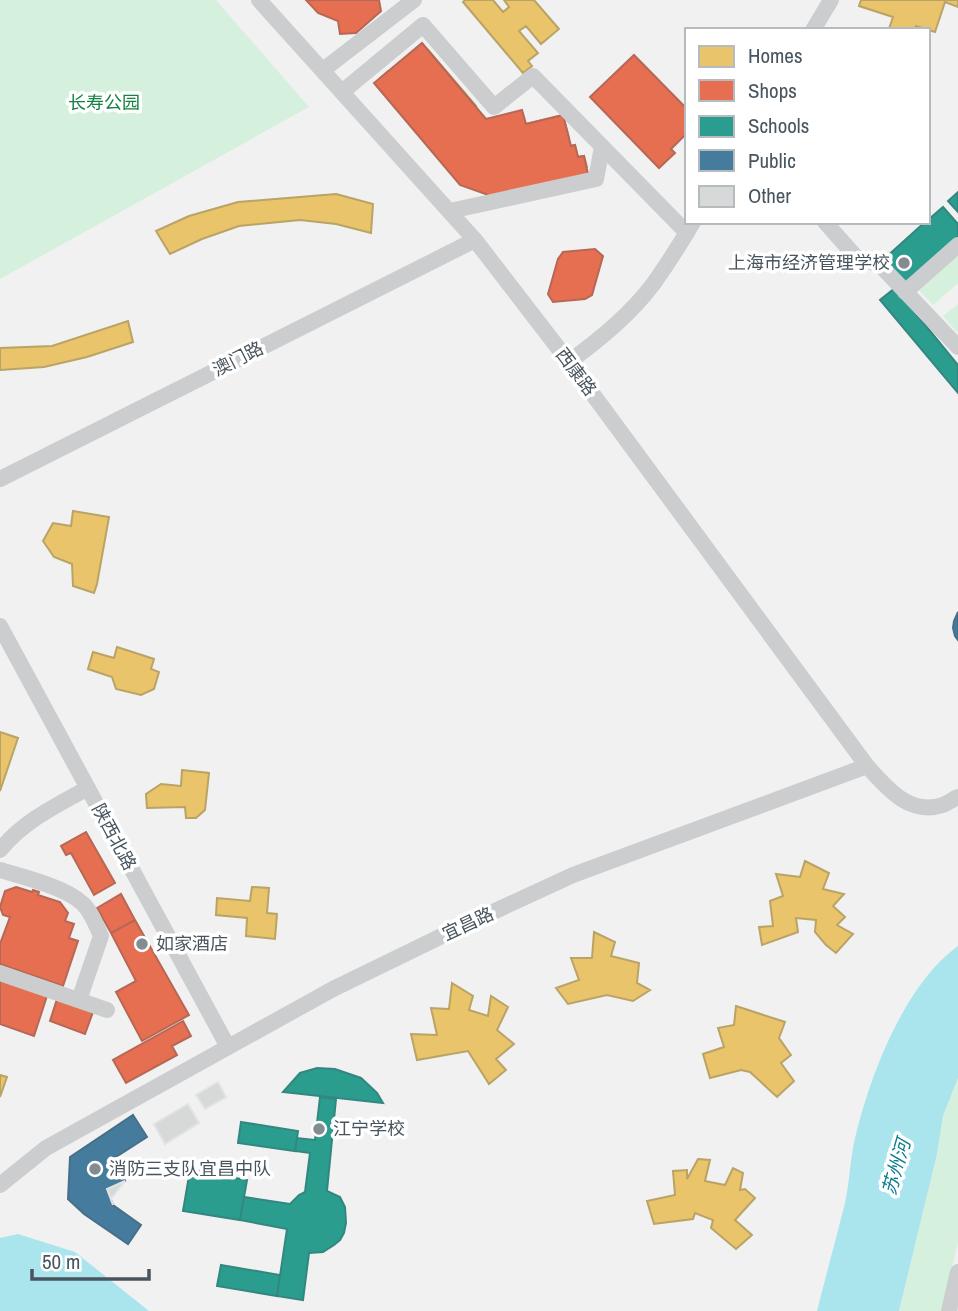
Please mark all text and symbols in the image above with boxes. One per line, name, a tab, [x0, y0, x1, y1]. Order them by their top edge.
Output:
legend	[685, 28, 930, 224]
text: Homes	[748, 41, 803, 70]
text: Shops	[748, 76, 797, 105]
park label: 长寿公园	[68, 90, 140, 115]
text: Schools	[748, 111, 809, 140]
text: Public	[748, 146, 796, 175]
text: Other	[748, 181, 791, 210]
place label: 上海市经济管理学校	[728, 250, 890, 275]
marker: 上海市经济管理学校	[896, 255, 912, 271]
street label: 澳门路	[208, 335, 268, 382]
street label: 西康路	[550, 343, 603, 401]
street label: 陕西北路	[87, 799, 142, 874]
street label: 宜昌路	[438, 901, 498, 946]
place label: 如家酒店	[156, 931, 228, 956]
marker: 如家酒店	[134, 936, 150, 952]
place label: 江宁学校	[333, 1116, 405, 1141]
marker: 江宁学校	[311, 1121, 327, 1137]
water label: 苏州河	[876, 1132, 917, 1198]
place label: 消防三支队宜昌中队	[109, 1156, 271, 1181]
marker: 消防三支队宜昌中队	[87, 1161, 103, 1177]
scale bar	[32, 1238, 149, 1282]
text: 50 m	[42, 1247, 80, 1276]

